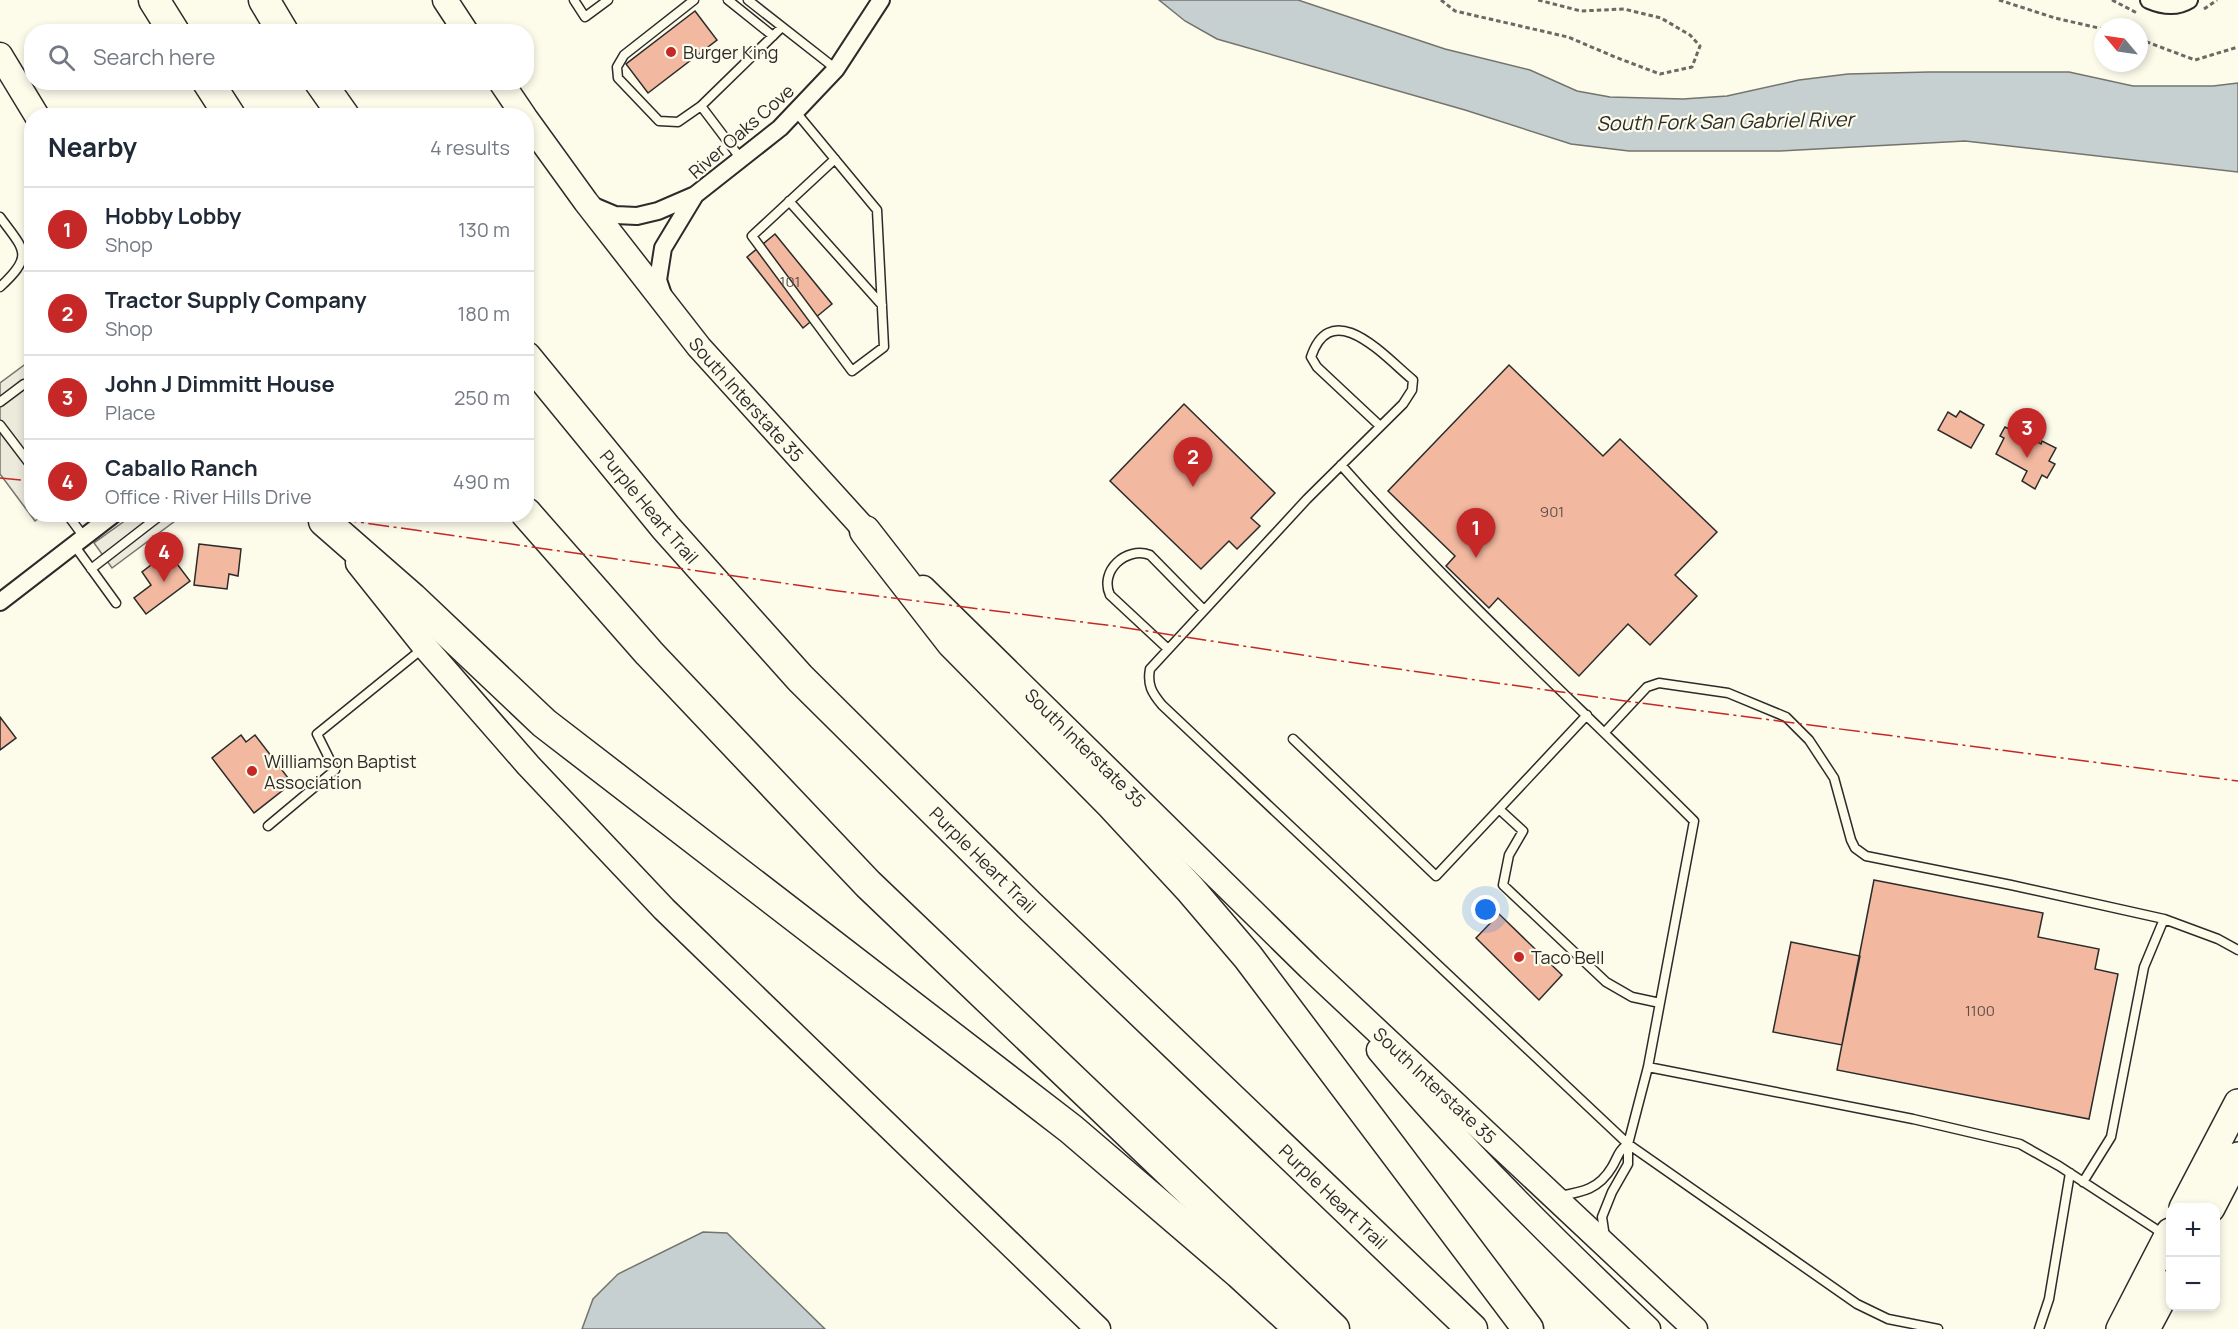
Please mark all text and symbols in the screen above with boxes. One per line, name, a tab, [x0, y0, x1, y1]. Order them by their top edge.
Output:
north arrow	[2094, 18, 2148, 72]
search box	[24, 24, 534, 90]
place label: Burger King	[683, 40, 778, 64]
icon: search	[45, 41, 78, 74]
text: Search here	[93, 42, 215, 72]
marker: Burger King	[664, 45, 678, 59]
street label: River Oaks Cove	[683, 79, 799, 183]
water label: South Fork San Gabriel River	[1596, 105, 1857, 137]
text: Nearby	[48, 129, 137, 165]
text: 4 results	[430, 134, 510, 161]
text: Hobby Lobby	[105, 201, 241, 231]
text: 1	[63, 216, 72, 243]
text: 130 m	[458, 216, 510, 243]
text: Shop	[105, 231, 153, 258]
house number: 101	[780, 271, 800, 292]
text: Tractor Supply Company	[105, 285, 366, 315]
text: 2	[62, 300, 73, 327]
text: 180 m	[457, 300, 510, 327]
text: Shop	[105, 315, 153, 342]
street label: South Interstate 35	[684, 332, 809, 467]
text: John J Dimmitt House	[105, 369, 335, 399]
text: 3	[62, 384, 73, 411]
text: 250 m	[454, 384, 510, 411]
text: Place	[105, 399, 155, 426]
pin: 3	[2008, 408, 2046, 458]
pin: 2	[1174, 438, 1212, 487]
street label: Purple Heart Trail	[595, 445, 704, 569]
text: Caballo Ranch	[105, 453, 258, 483]
text: 4	[61, 468, 74, 495]
text: 490 m	[453, 468, 510, 495]
text: Office · River Hills Drive	[105, 483, 312, 510]
house number: 901	[1540, 501, 1564, 522]
pin: 1	[1456, 508, 1496, 558]
pin: 4	[144, 532, 184, 582]
street label: South Interstate 35	[1020, 683, 1151, 813]
place label: Williamson Baptist Association	[264, 749, 417, 794]
marker: Williamson Baptist Association	[245, 764, 259, 778]
street label: Purple Heart Trail	[924, 801, 1042, 918]
your location	[1471, 895, 1500, 924]
place label: Taco Bell	[1531, 945, 1604, 969]
marker: Taco Bell	[1512, 950, 1526, 964]
house number: 1100	[1965, 1000, 1995, 1021]
street label: South Interstate 35	[1368, 1022, 1502, 1149]
street label: Purple Heart Trail	[1274, 1139, 1393, 1254]
map controls	[2166, 1203, 2220, 1311]
button: +	[2166, 1203, 2220, 1257]
button: −	[2166, 1257, 2220, 1311]

